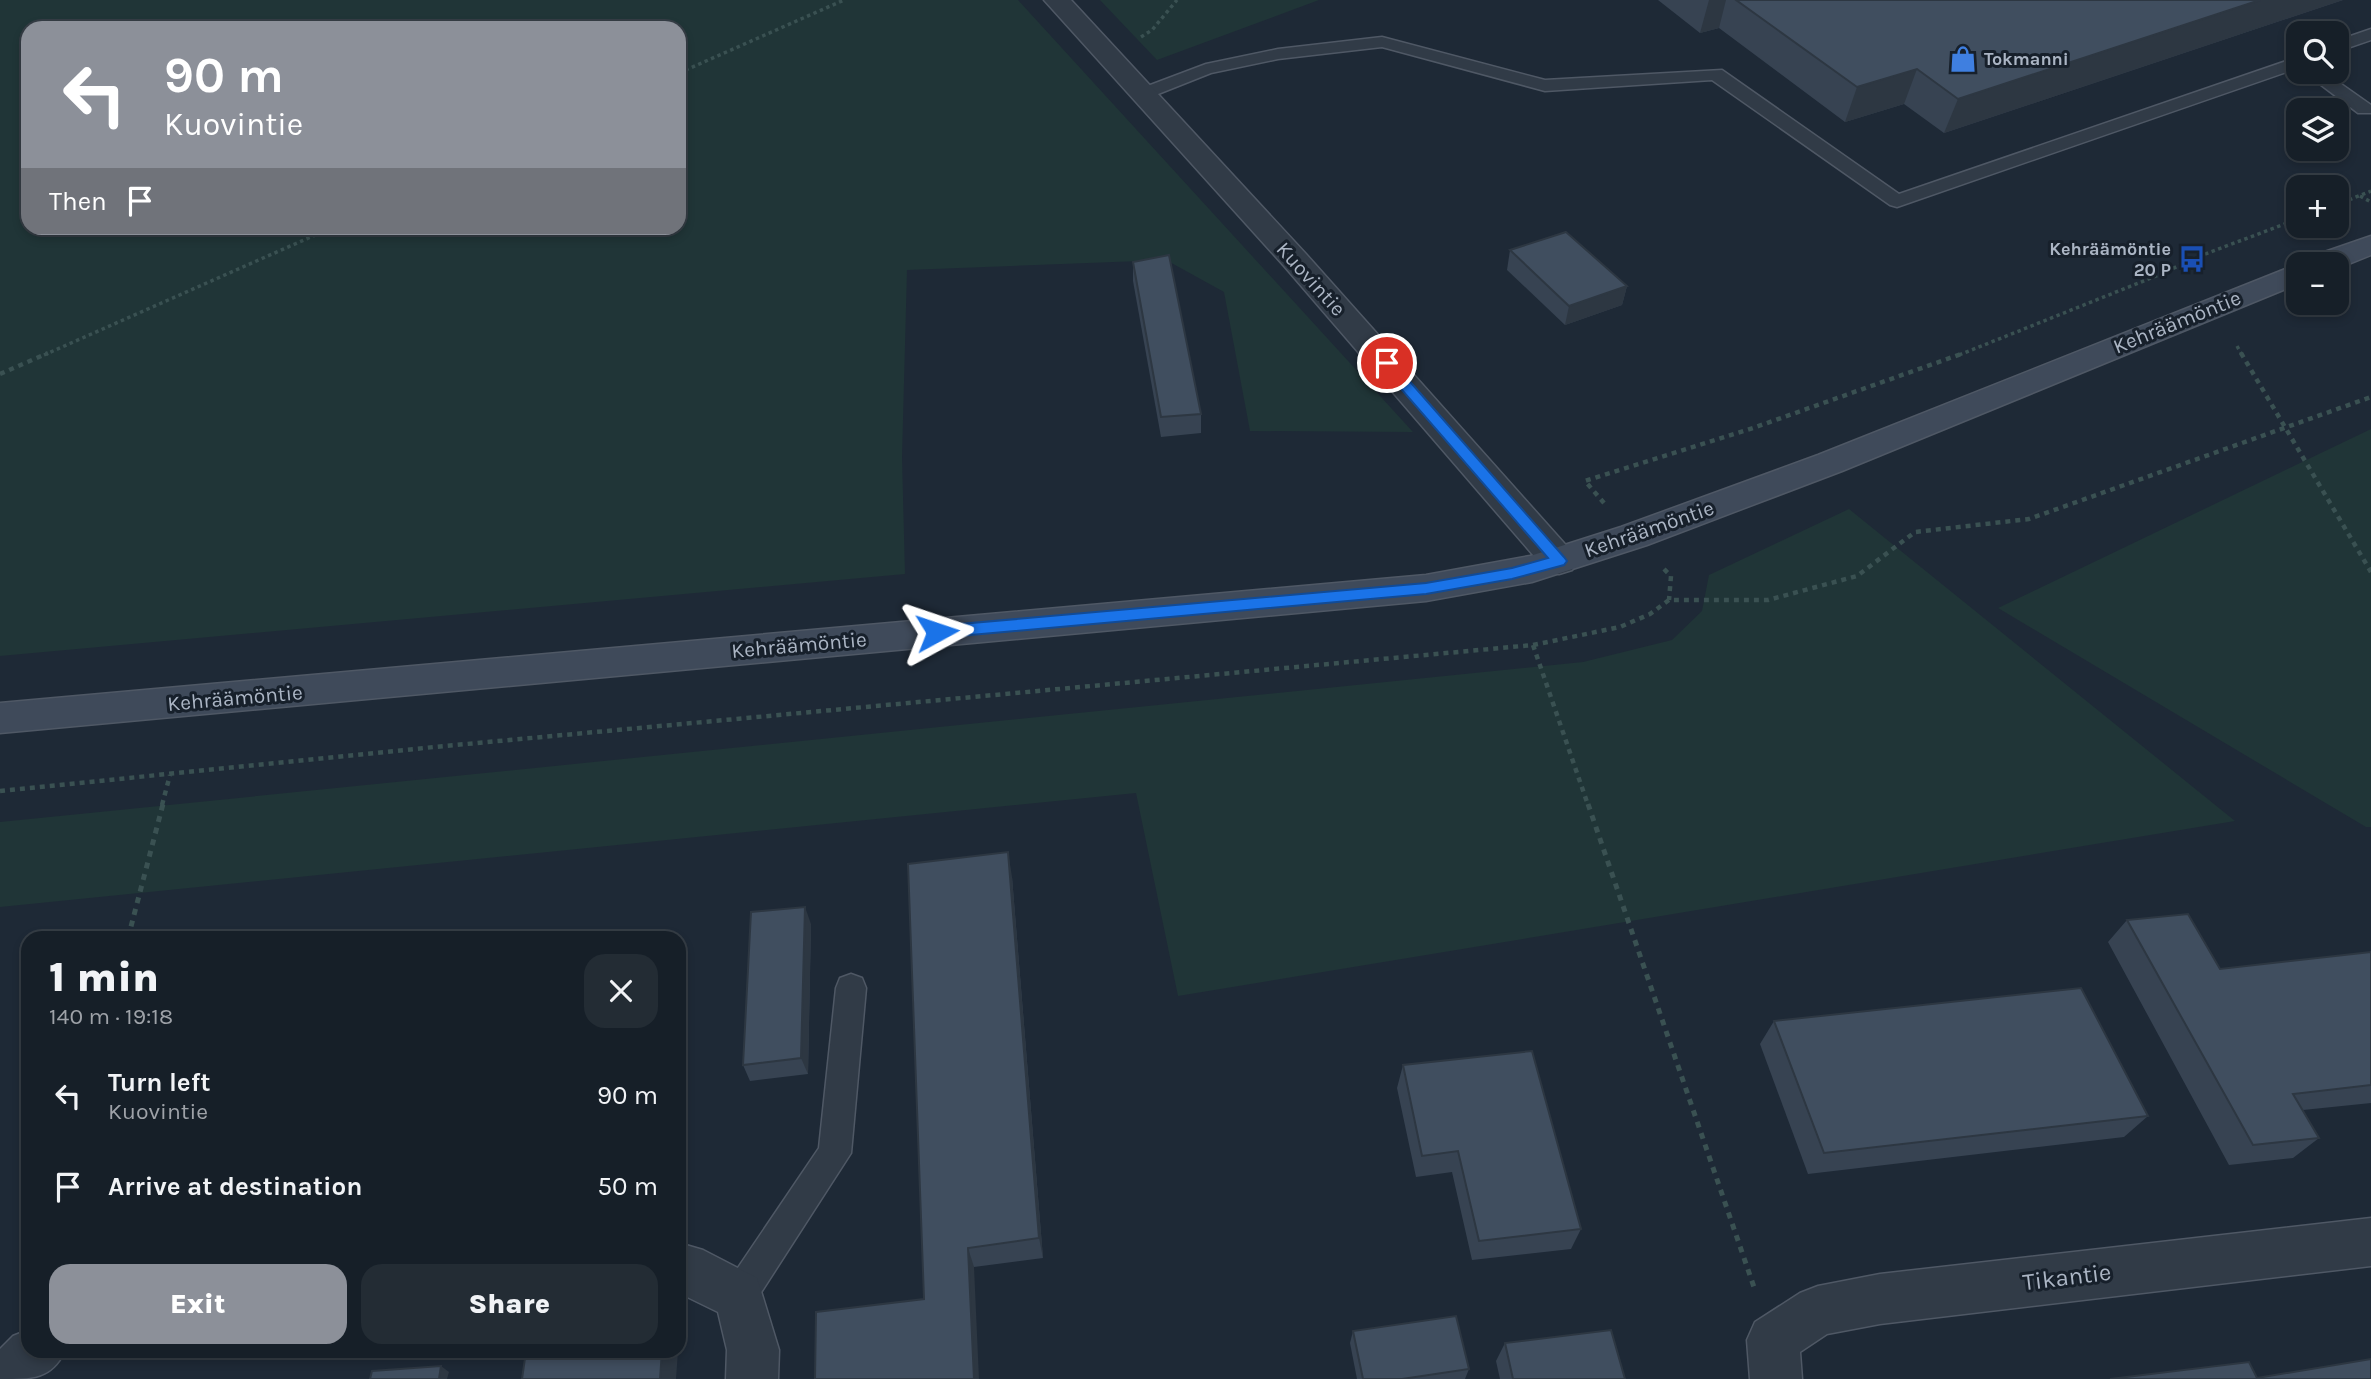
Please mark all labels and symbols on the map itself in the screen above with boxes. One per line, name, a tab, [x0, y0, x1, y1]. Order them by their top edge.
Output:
shop icon: Tokmanni	[1948, 44, 1978, 74]
place label: Tokmanni	[1984, 48, 2069, 70]
street label: Kuovintie	[1272, 237, 1350, 321]
place label: Kehräämöntie 20 P	[2049, 238, 2171, 281]
bus stop icon: Kehräämöntie 20 P	[2177, 244, 2207, 274]
street label: Kehräämöntie	[2110, 285, 2244, 359]
pin	[1357, 333, 1417, 393]
street label: Kehräämöntie	[1581, 496, 1717, 562]
position arrow	[900, 595, 974, 669]
street label: Kehräämöntie	[730, 627, 868, 663]
street label: Kehräämöntie	[166, 680, 304, 716]
street label: Tikantie	[2021, 1258, 2113, 1296]

